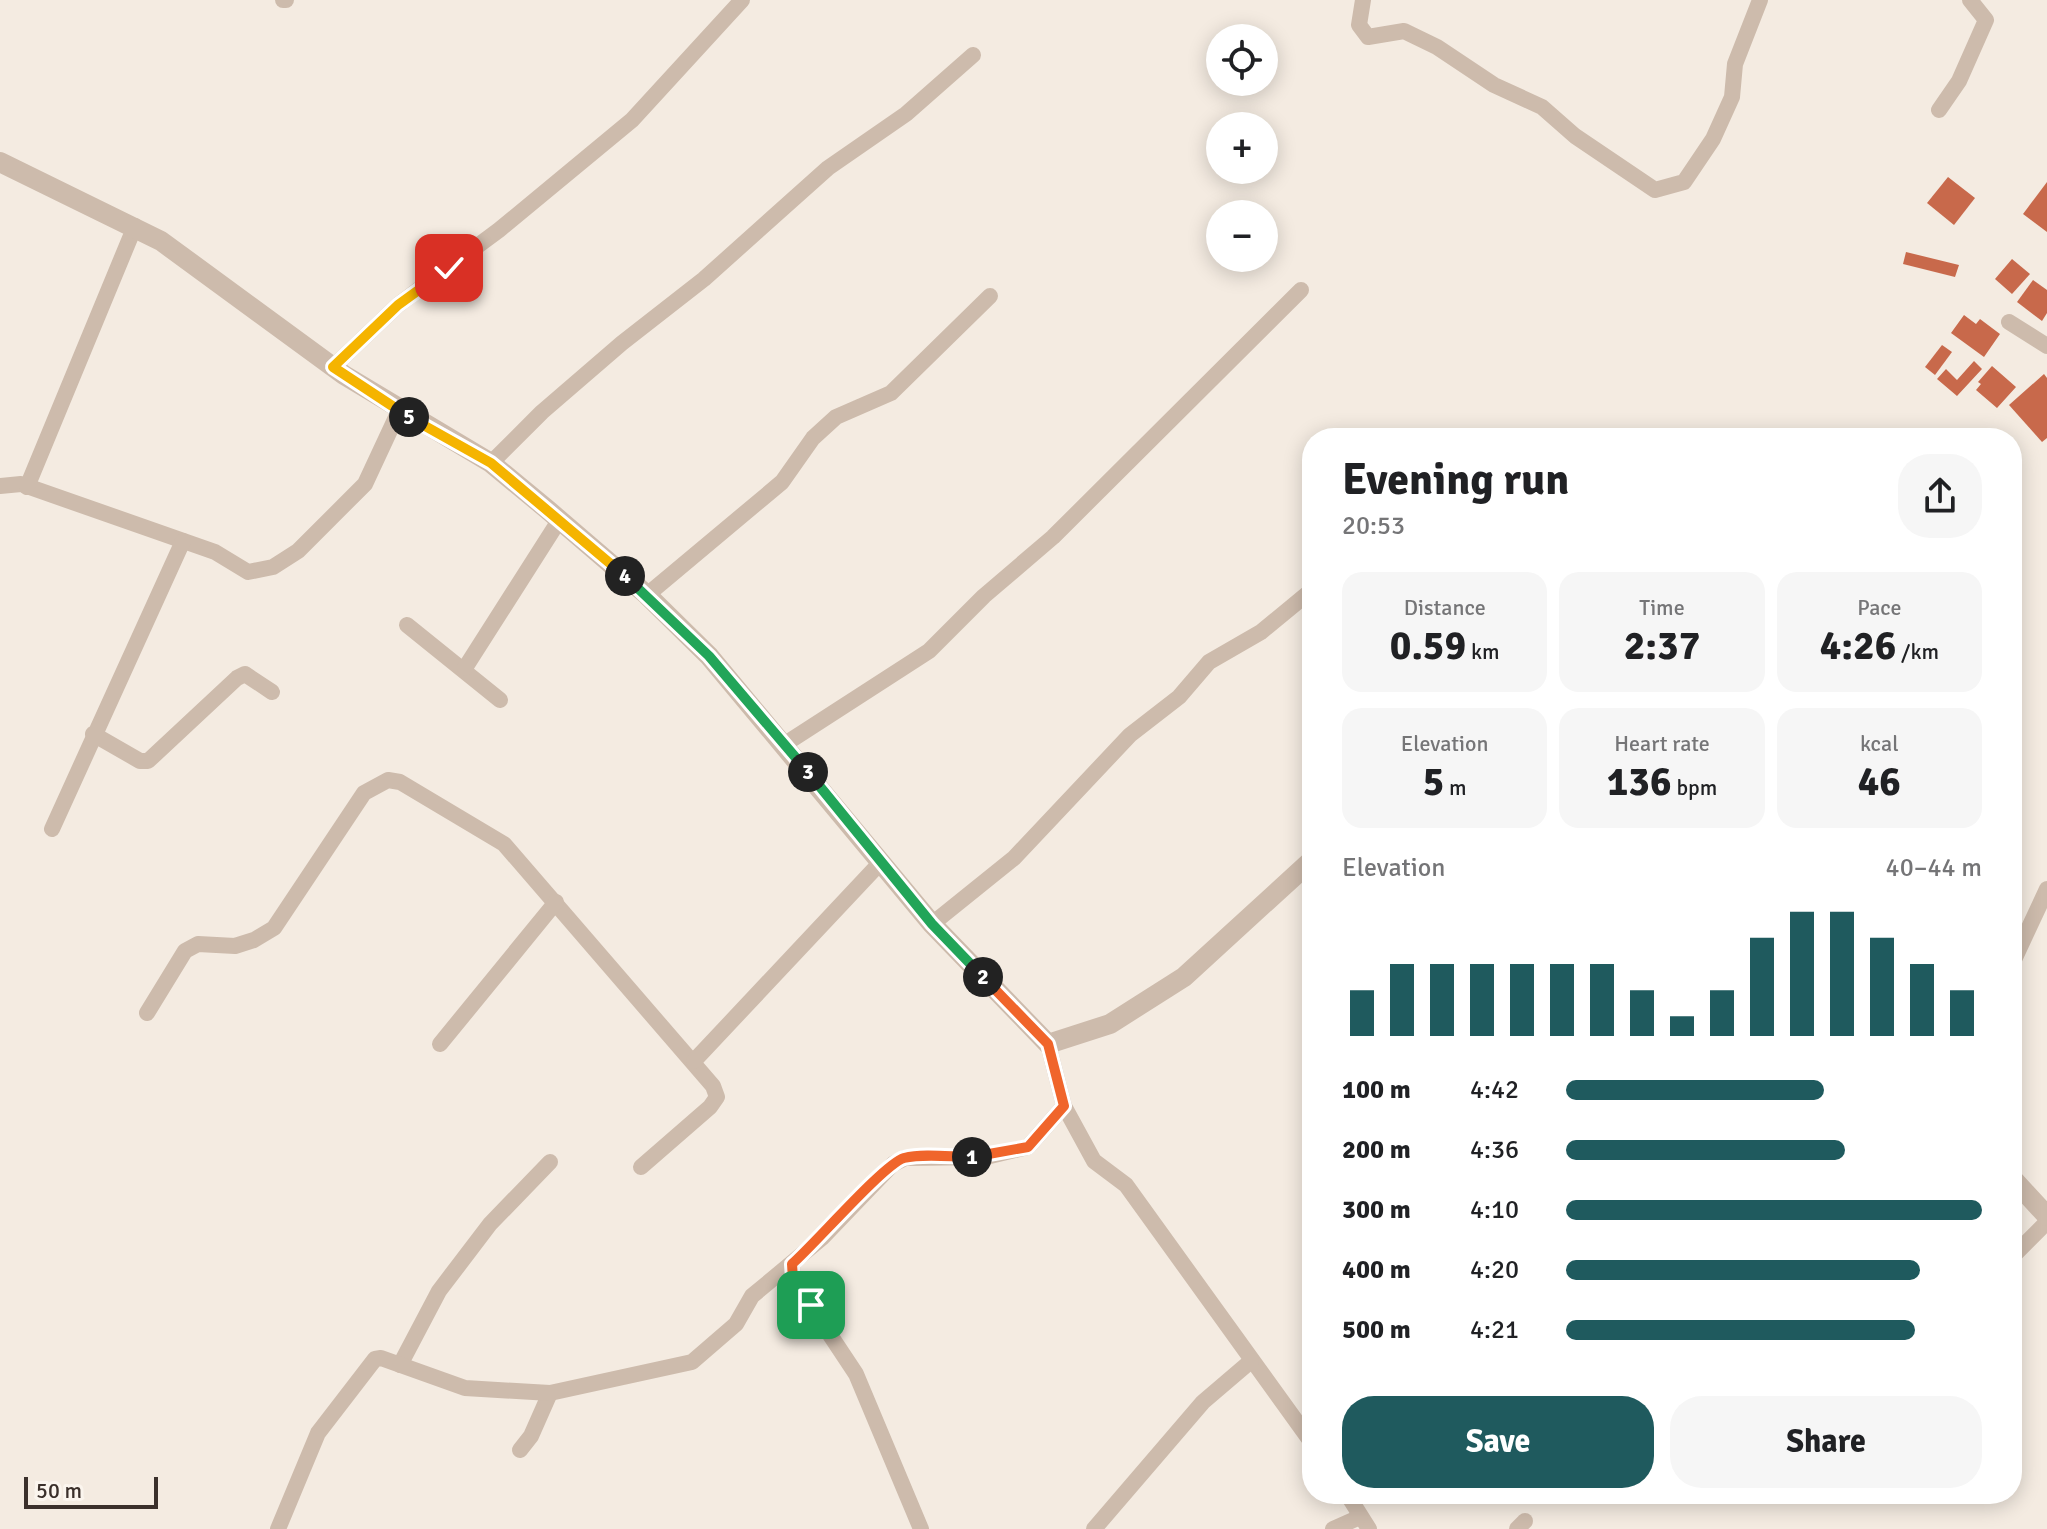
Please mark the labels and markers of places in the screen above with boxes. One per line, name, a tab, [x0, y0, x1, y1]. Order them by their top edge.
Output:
pin	[415, 234, 483, 302]
pin: 5	[389, 397, 429, 437]
pin: 4	[605, 556, 645, 596]
pin: 3	[788, 752, 828, 792]
pin: 2	[963, 957, 1003, 997]
pin: 1	[952, 1137, 992, 1177]
pin	[777, 1271, 845, 1339]

